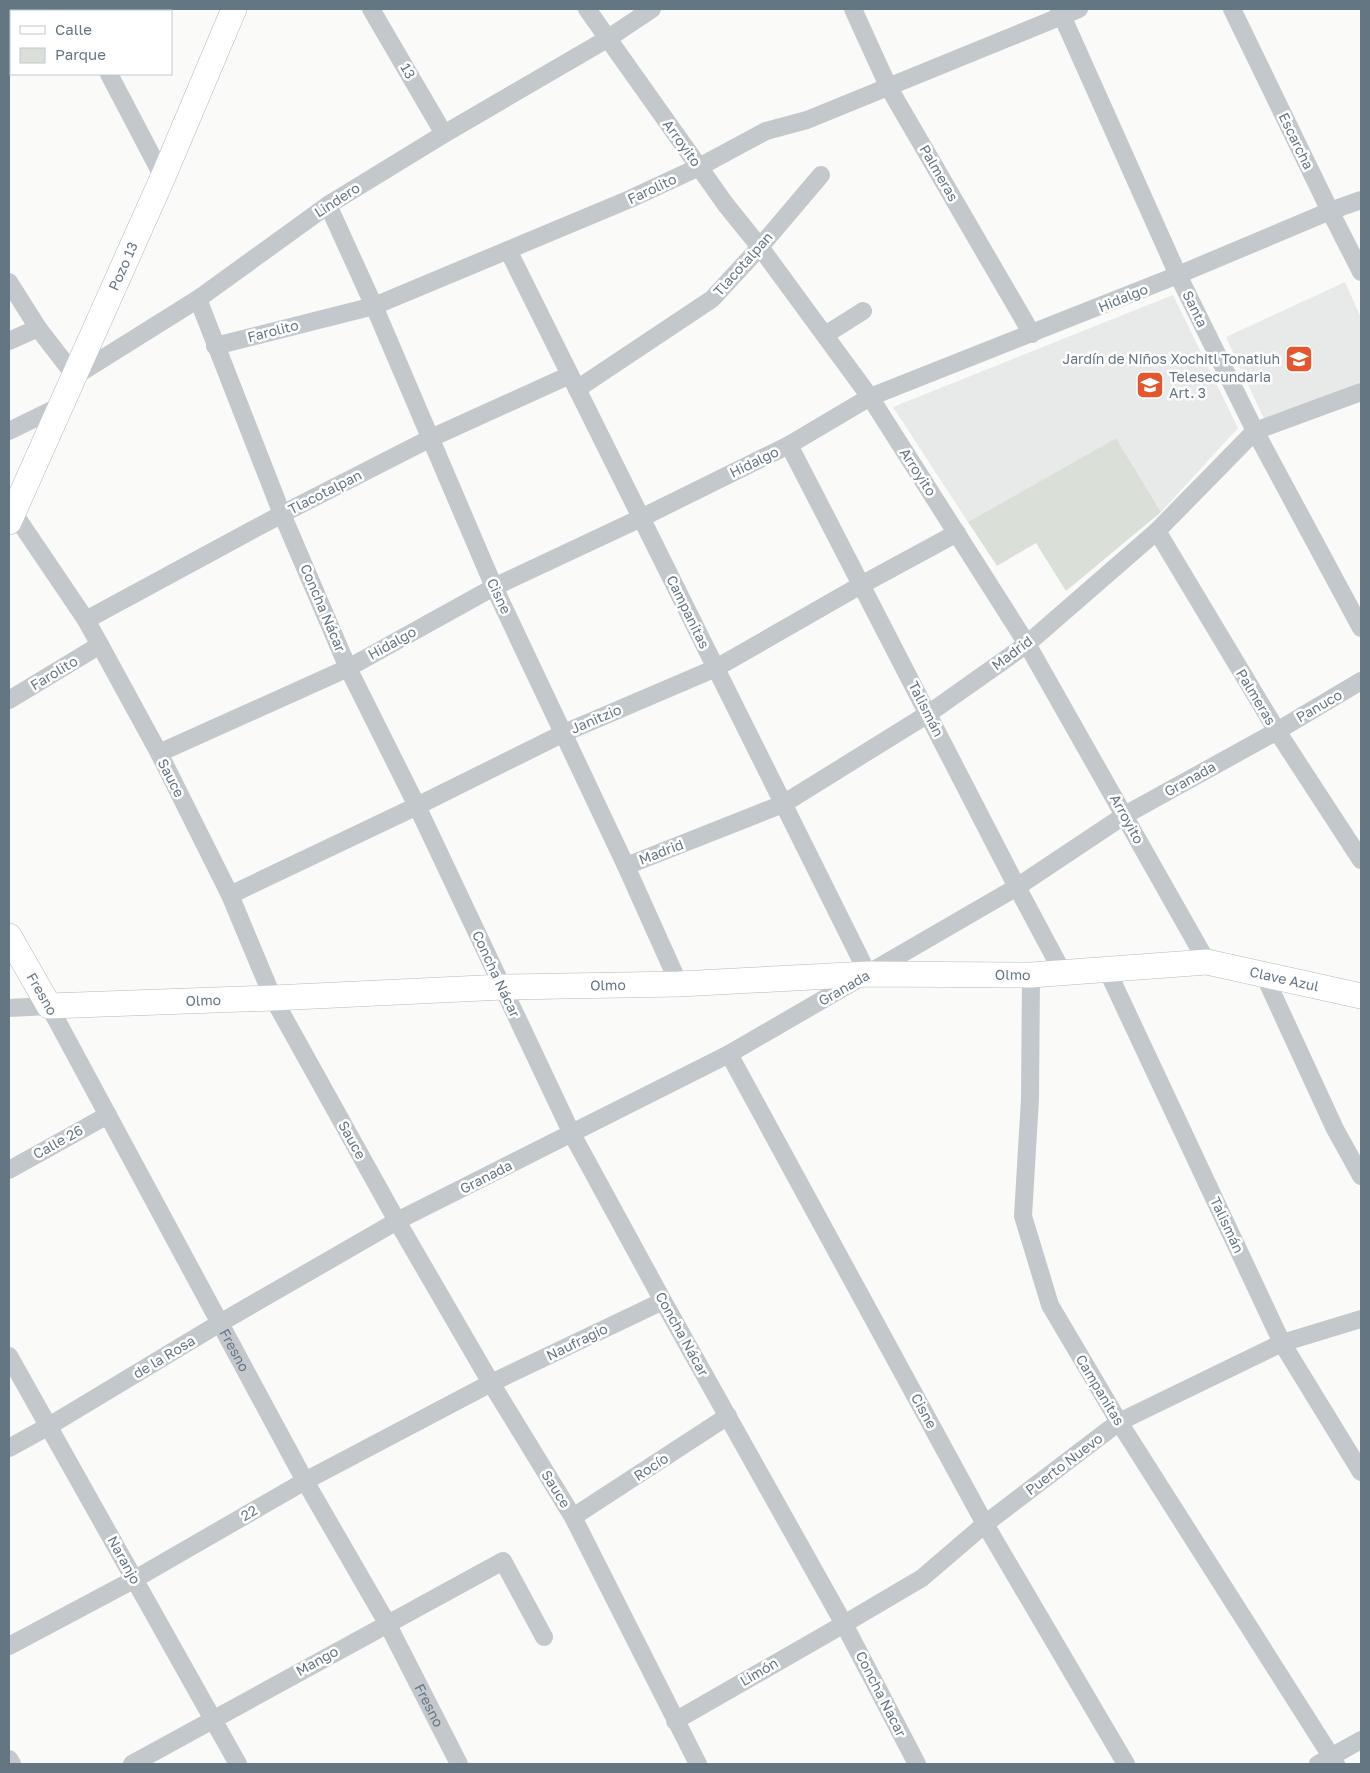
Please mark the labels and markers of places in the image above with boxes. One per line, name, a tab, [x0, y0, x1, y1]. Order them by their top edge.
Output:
school or university icon: Jardín de Niños Xochitl Tonatiuh	[1284, 344, 1314, 374]
place label: Jardín de Niños Xochitl Tonatiuh	[1062, 350, 1280, 367]
place label: Telesecundaria Art. 3	[1169, 368, 1271, 401]
school or university icon: Telesecundaria Art. 3	[1135, 370, 1165, 400]

